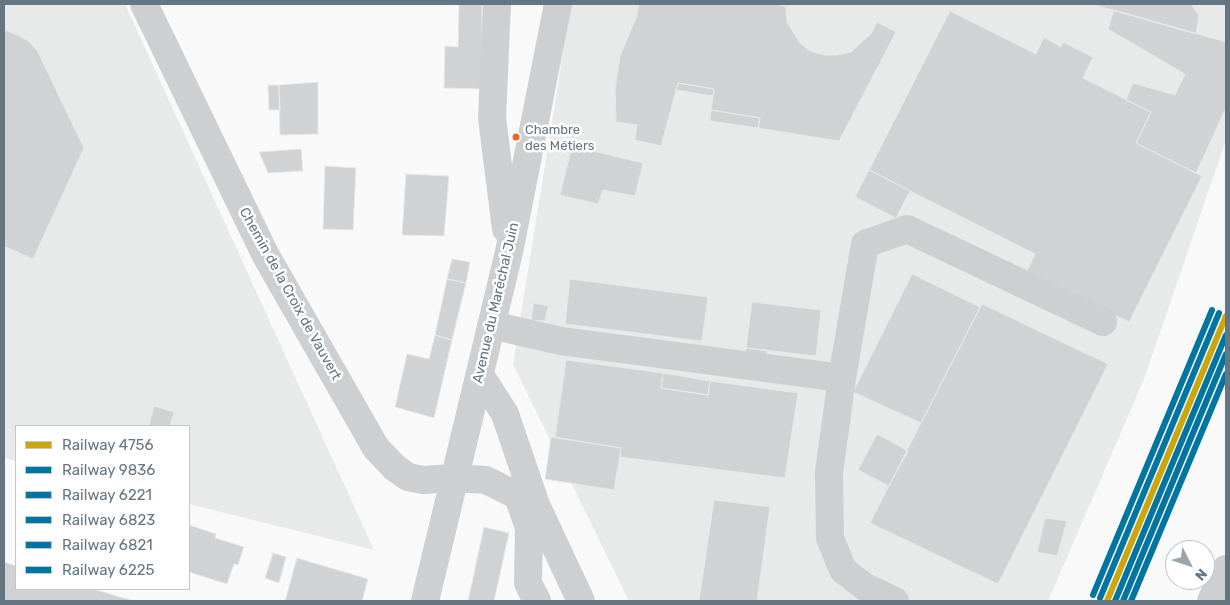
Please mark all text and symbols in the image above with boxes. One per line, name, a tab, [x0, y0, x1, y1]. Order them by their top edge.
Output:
place label: Chambre des Métiers	[525, 122, 594, 153]
marker: Chambre des Métiers	[511, 132, 521, 142]
street label: Chemin de la Croix de Vauvert	[235, 205, 345, 383]
street label: Avenue du Maréchal Juin	[469, 221, 523, 385]
legend	[15, 425, 190, 590]
text: Railway 4756	[62, 436, 154, 454]
text: Railway 9836	[62, 461, 155, 479]
text: Railway 6221	[62, 486, 152, 504]
text: Railway 6823	[62, 511, 155, 529]
text: Railway 6821	[62, 536, 153, 554]
north arrow	[1165, 540, 1215, 590]
text: Railway 6225	[62, 561, 154, 579]
text: N	[1191, 565, 1211, 584]

